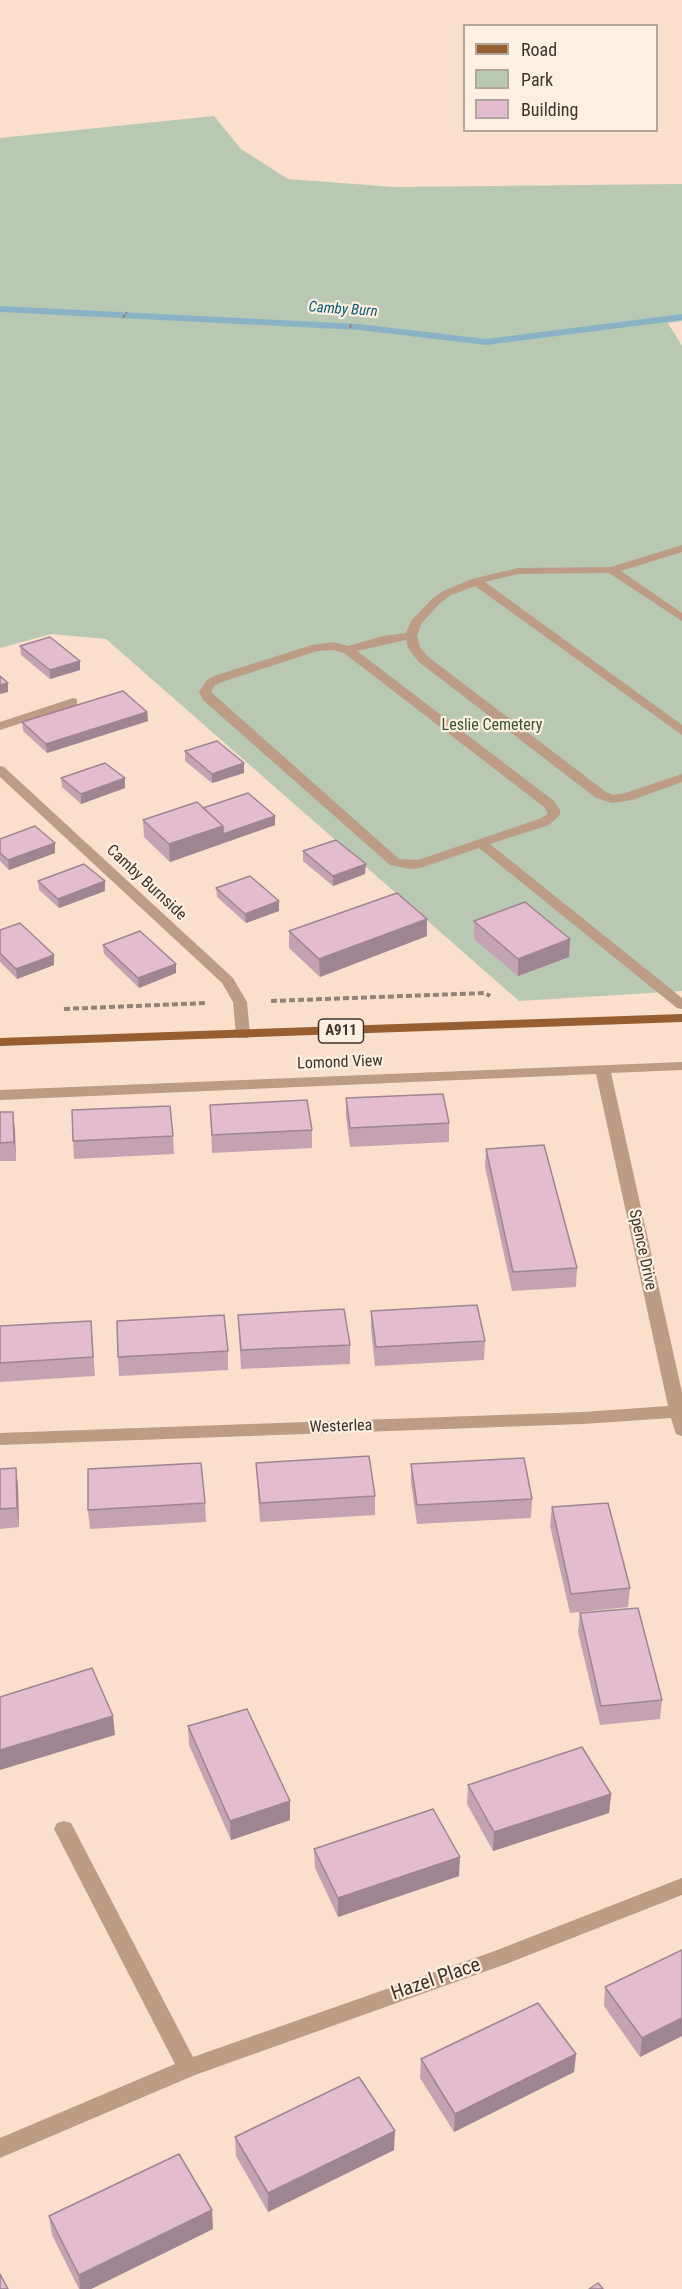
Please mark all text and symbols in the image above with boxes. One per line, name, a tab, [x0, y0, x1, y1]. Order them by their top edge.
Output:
legend	[463, 24, 658, 132]
text: Road	[521, 39, 557, 60]
text: Park	[521, 69, 553, 90]
text: Building	[521, 99, 578, 120]
water label: Camby Burn	[308, 299, 378, 321]
park label: Leslie Cemetery	[442, 716, 542, 736]
street label: Camby Burnside	[102, 841, 190, 925]
road number: A911	[318, 1019, 364, 1043]
street label: Lomond View	[297, 1052, 383, 1074]
street label: Spence Drive	[624, 1208, 660, 1292]
street label: Westerlea	[309, 1416, 373, 1438]
street label: Hazel Place	[388, 1954, 484, 2006]

